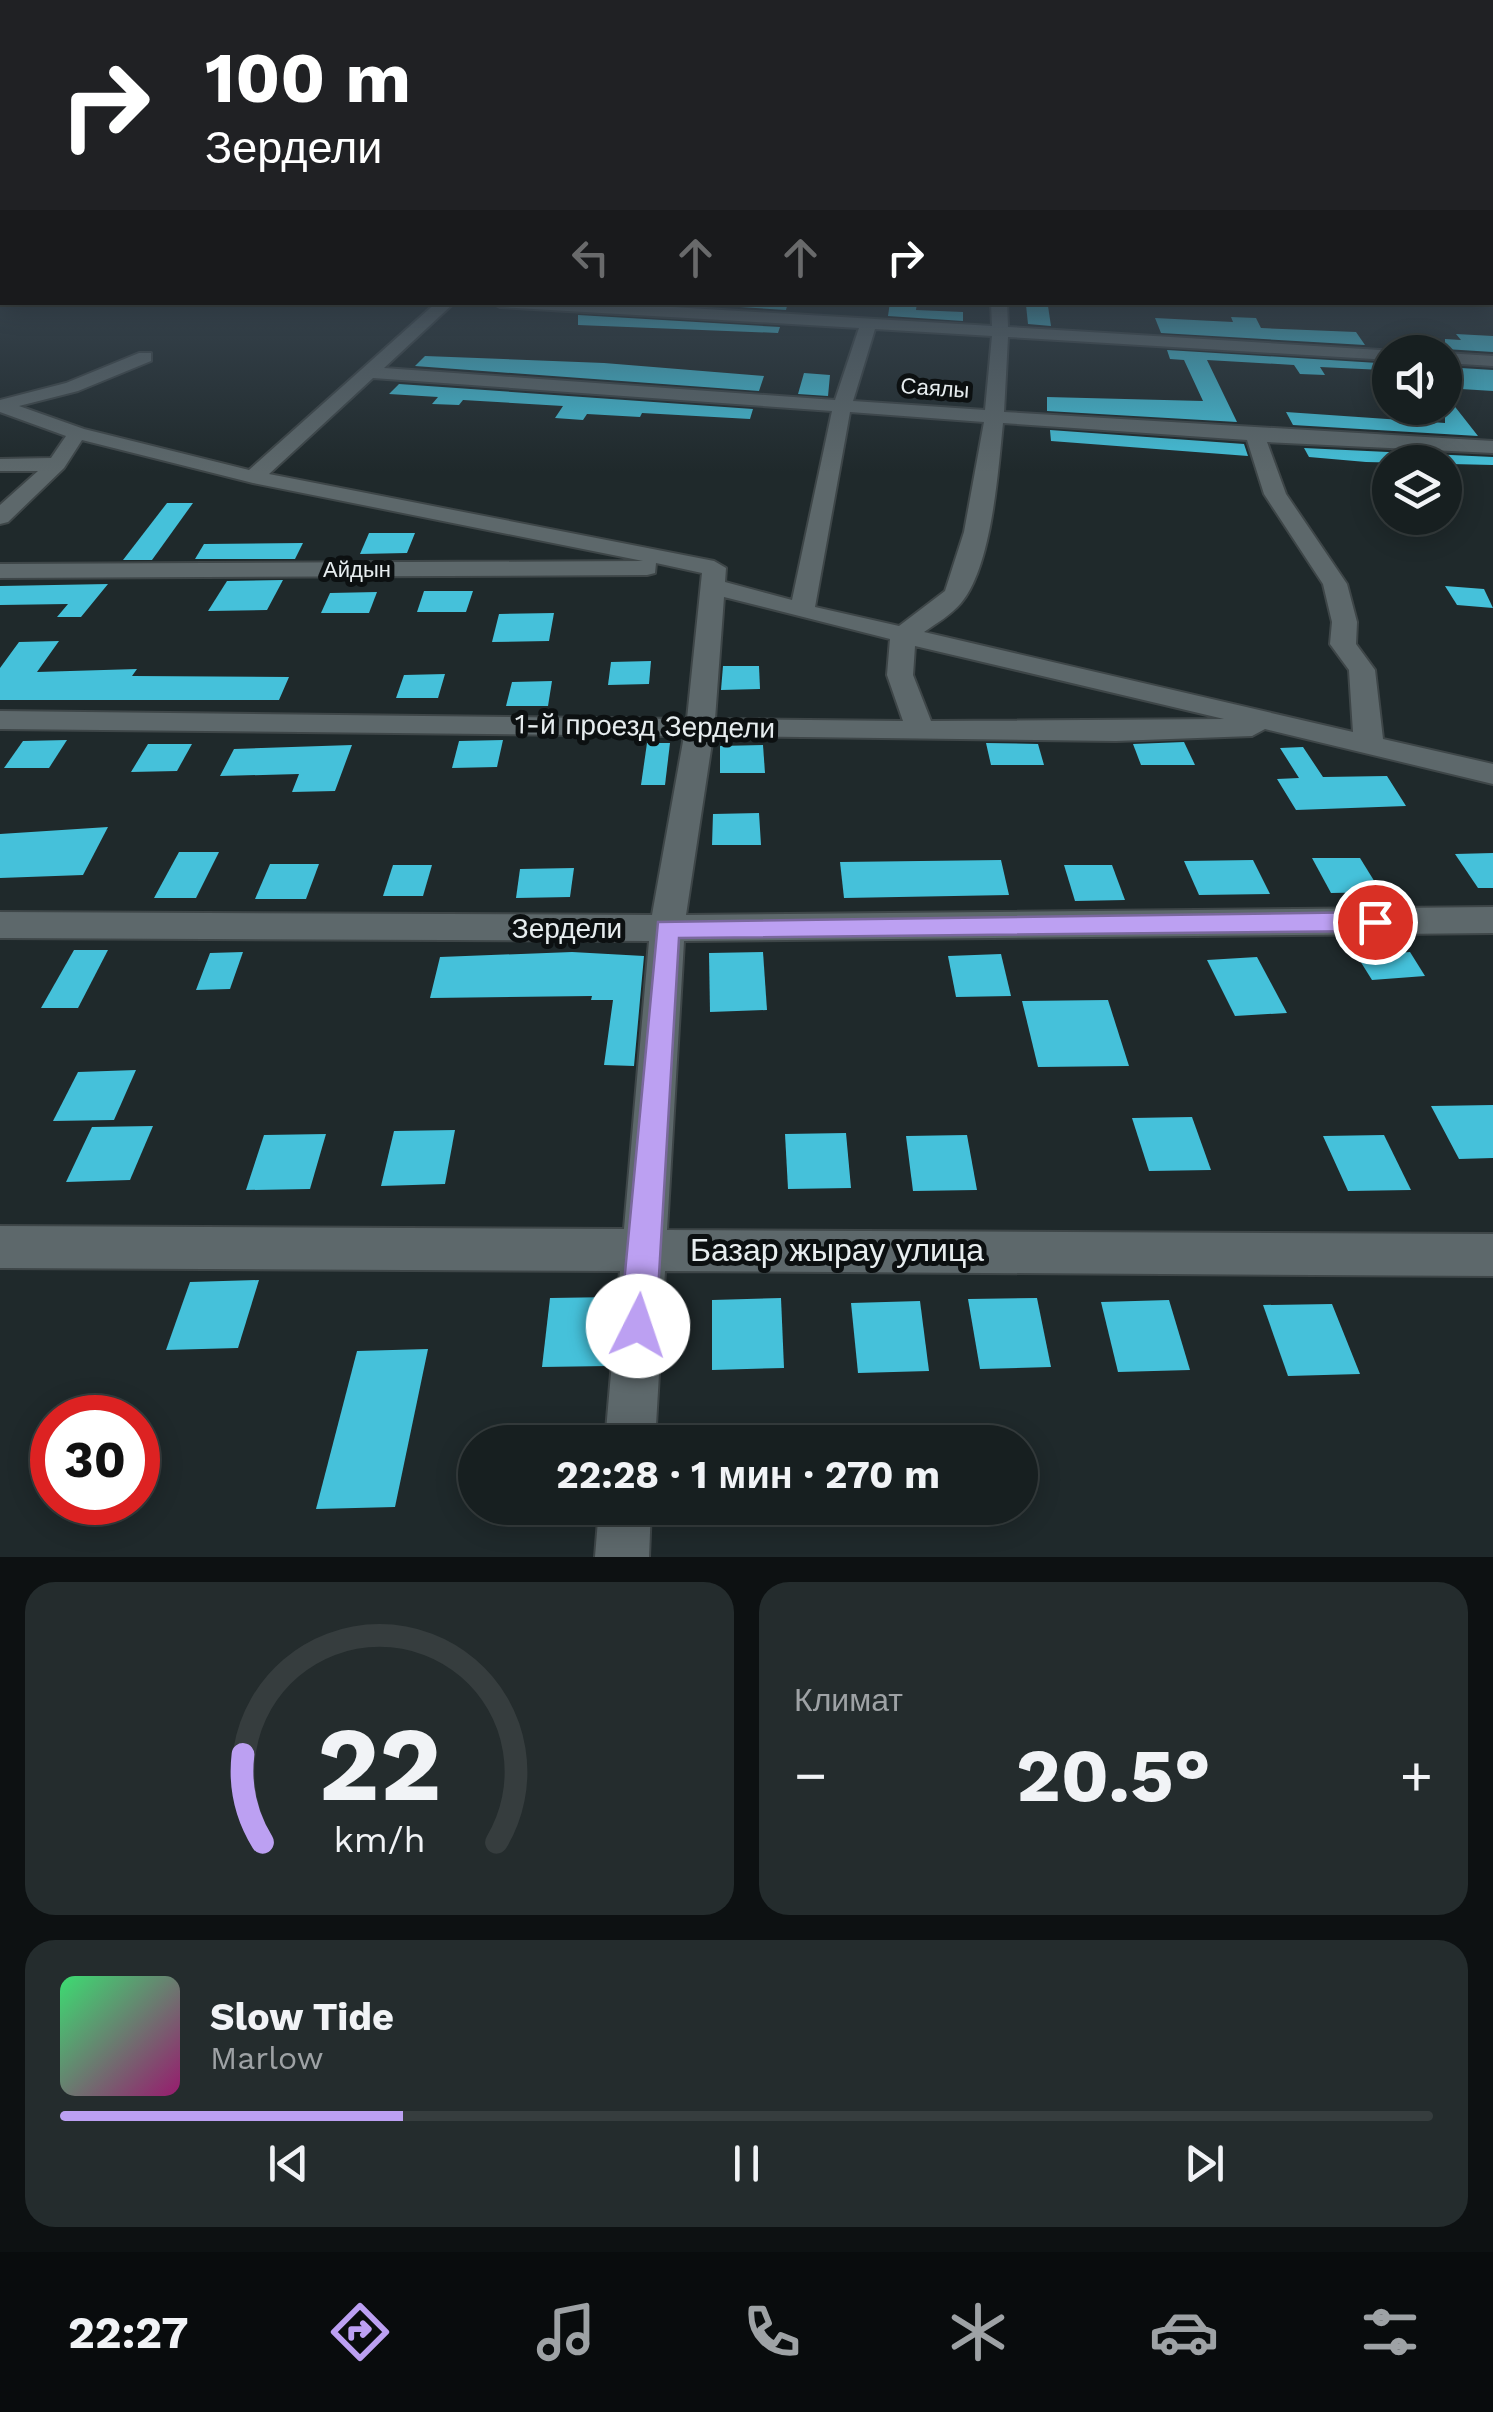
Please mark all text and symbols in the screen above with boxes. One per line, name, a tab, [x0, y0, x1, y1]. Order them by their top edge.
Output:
text: 100 m	[205, 37, 411, 119]
icon: right	[40, 40, 170, 170]
text: Зердели	[205, 121, 382, 174]
icon: left	[563, 230, 618, 285]
icon: ahead	[668, 230, 723, 285]
icon: ahead	[773, 230, 828, 285]
icon: right	[878, 230, 933, 285]
map controls	[1372, 335, 1462, 535]
button: sound	[1372, 335, 1462, 425]
street label: Саялы	[900, 373, 970, 403]
button: layers	[1372, 445, 1462, 535]
street label: Айдын	[323, 557, 391, 582]
street label: 1-й проезд Зердели	[515, 707, 775, 745]
pin	[1333, 880, 1418, 965]
icon: arrive	[1348, 895, 1403, 950]
street label: Зердели	[512, 912, 622, 945]
street label: Базар жырау улица	[690, 1231, 984, 1269]
position arrow	[586, 1274, 690, 1378]
speed limit sign: 30	[30, 1395, 160, 1525]
text: 22:28 · 1 мин · 270 m	[556, 1453, 940, 1497]
text: Климат	[794, 1681, 903, 1719]
text: 22	[318, 1703, 441, 1825]
text: 20.5°	[1016, 1731, 1211, 1819]
text: −	[794, 1743, 827, 1807]
text: +	[1400, 1743, 1433, 1807]
text: km/h	[333, 1819, 426, 1861]
text: Slow Tide	[210, 1995, 394, 2039]
text: Marlow	[210, 2039, 324, 2077]
icon: previous	[261, 2136, 316, 2191]
icon: pause	[719, 2136, 774, 2191]
icon: next	[1177, 2136, 1232, 2191]
icon: directions	[325, 2297, 395, 2367]
icon: music	[531, 2297, 601, 2367]
icon: phone	[737, 2297, 807, 2367]
icon: climate	[943, 2297, 1013, 2367]
icon: car	[1149, 2297, 1219, 2367]
icon: filters	[1355, 2297, 1425, 2367]
text: 22:27	[68, 2306, 189, 2359]

